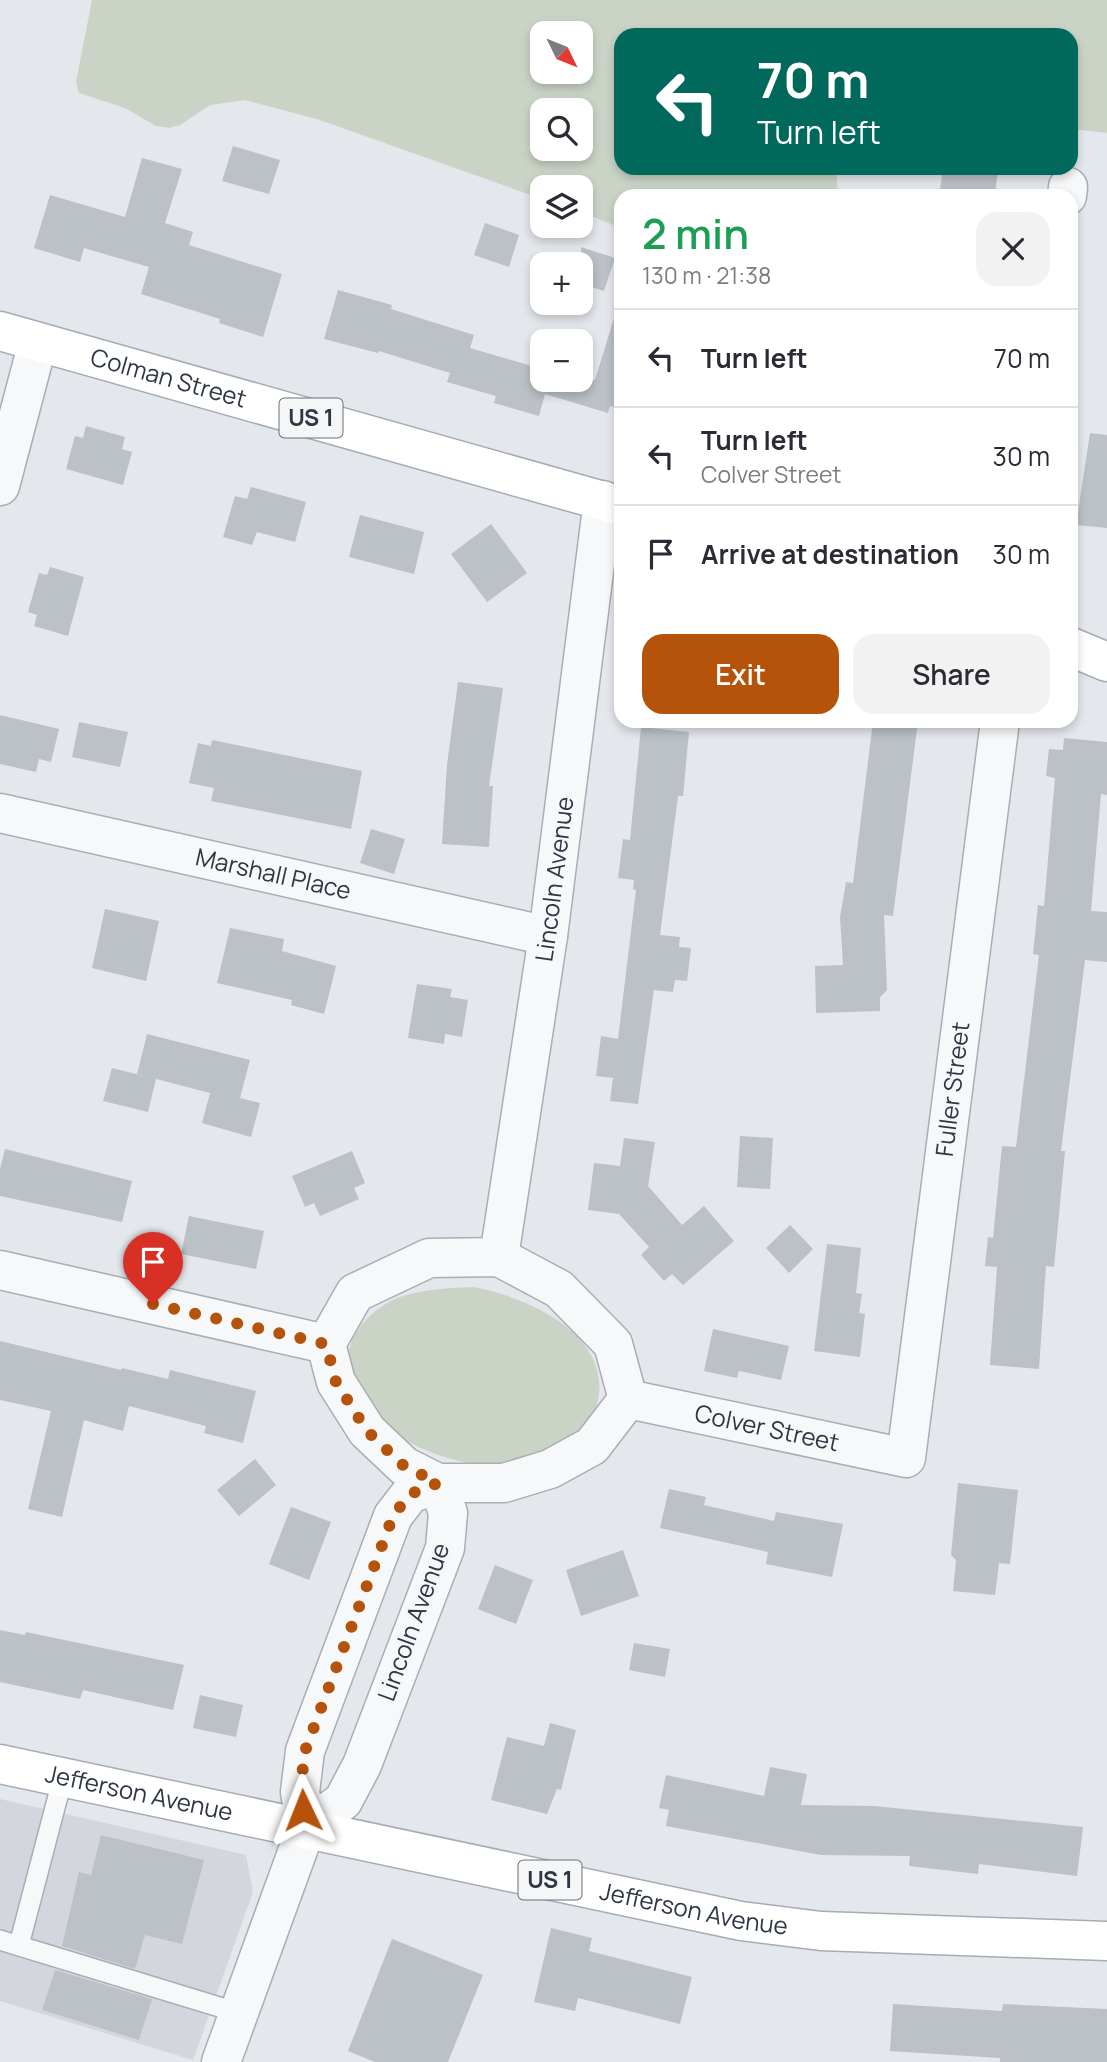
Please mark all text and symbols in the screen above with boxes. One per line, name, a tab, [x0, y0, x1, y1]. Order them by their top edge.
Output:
north arrow	[530, 21, 593, 84]
map controls	[530, 21, 593, 392]
text: 70 m	[757, 46, 869, 113]
icon: left	[642, 56, 733, 147]
button: search	[530, 98, 593, 161]
text: Turn left	[757, 110, 881, 154]
button: layers	[530, 175, 593, 238]
text: 2 min	[642, 204, 749, 262]
button: close	[976, 212, 1050, 286]
button: +	[530, 252, 593, 315]
text: 130 m · 21:38	[642, 259, 771, 291]
button: −	[530, 329, 593, 392]
street label: Colman Street	[87, 339, 250, 415]
icon: left	[642, 339, 680, 377]
text: Turn left	[701, 340, 808, 376]
text: 70 m	[994, 340, 1050, 376]
road number: US 1	[280, 398, 342, 438]
text: Turn left	[701, 422, 808, 458]
icon: left	[642, 437, 680, 475]
text: 30 m	[993, 438, 1050, 474]
text: Colver Street	[701, 458, 842, 490]
icon: arrive	[642, 535, 680, 573]
text: Arrive at destination	[701, 536, 959, 572]
text: 30 m	[993, 536, 1050, 572]
button: Exit	[642, 634, 839, 714]
button: Share	[853, 634, 1050, 714]
street label: Lincoln Avenue	[526, 795, 580, 964]
street label: Marshall Place	[193, 839, 354, 906]
street label: Fuller Street	[927, 1020, 976, 1158]
pin	[123, 1232, 183, 1304]
icon: arrive	[134, 1243, 172, 1281]
street label: Colver Street	[692, 1396, 842, 1458]
street label: Lincoln Avenue	[369, 1538, 456, 1705]
street label: Jefferson Avenue	[42, 1756, 236, 1828]
position arrow	[266, 1773, 340, 1847]
road number: US 1	[518, 1860, 582, 1899]
street label: Jefferson Avenue	[597, 1874, 790, 1942]

